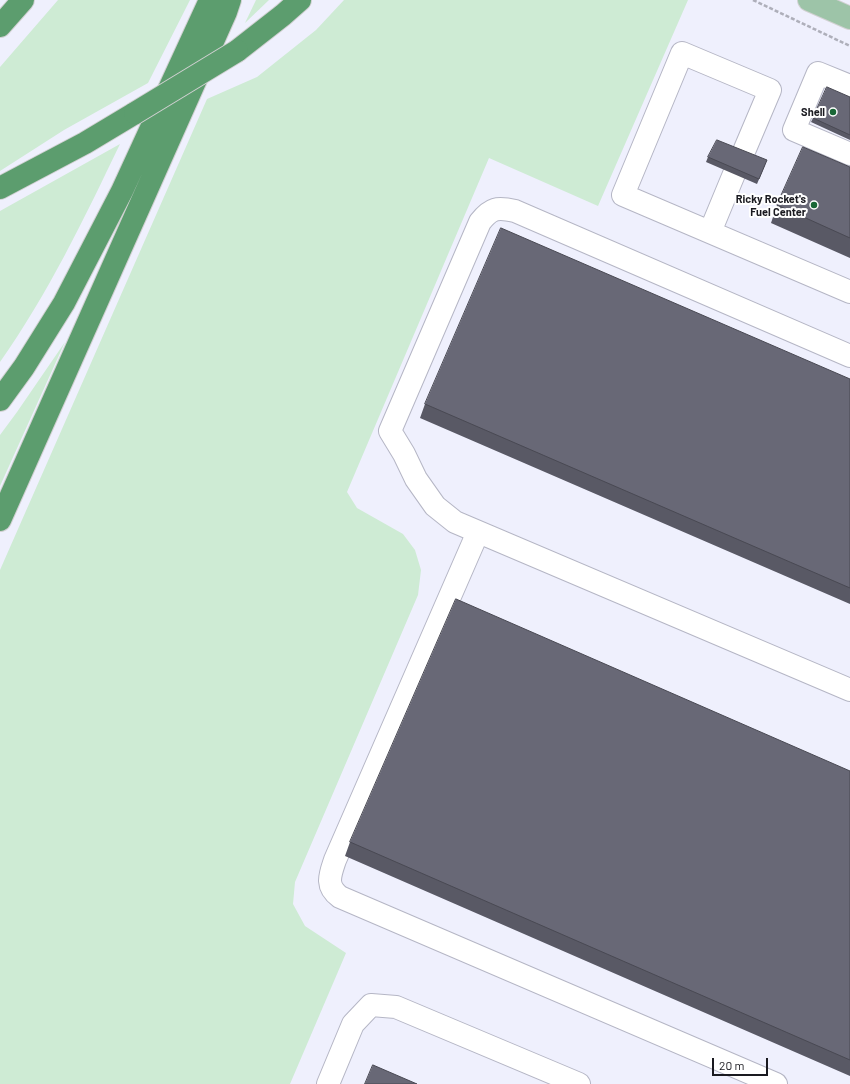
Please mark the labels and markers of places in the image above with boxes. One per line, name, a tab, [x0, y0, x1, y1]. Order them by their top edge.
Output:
place label: Shell	[801, 105, 825, 119]
marker: Shell	[828, 107, 838, 117]
place label: Ricky Rocket's Fuel Center	[736, 192, 806, 218]
marker: Ricky Rocket's Fuel Center	[809, 200, 819, 210]

